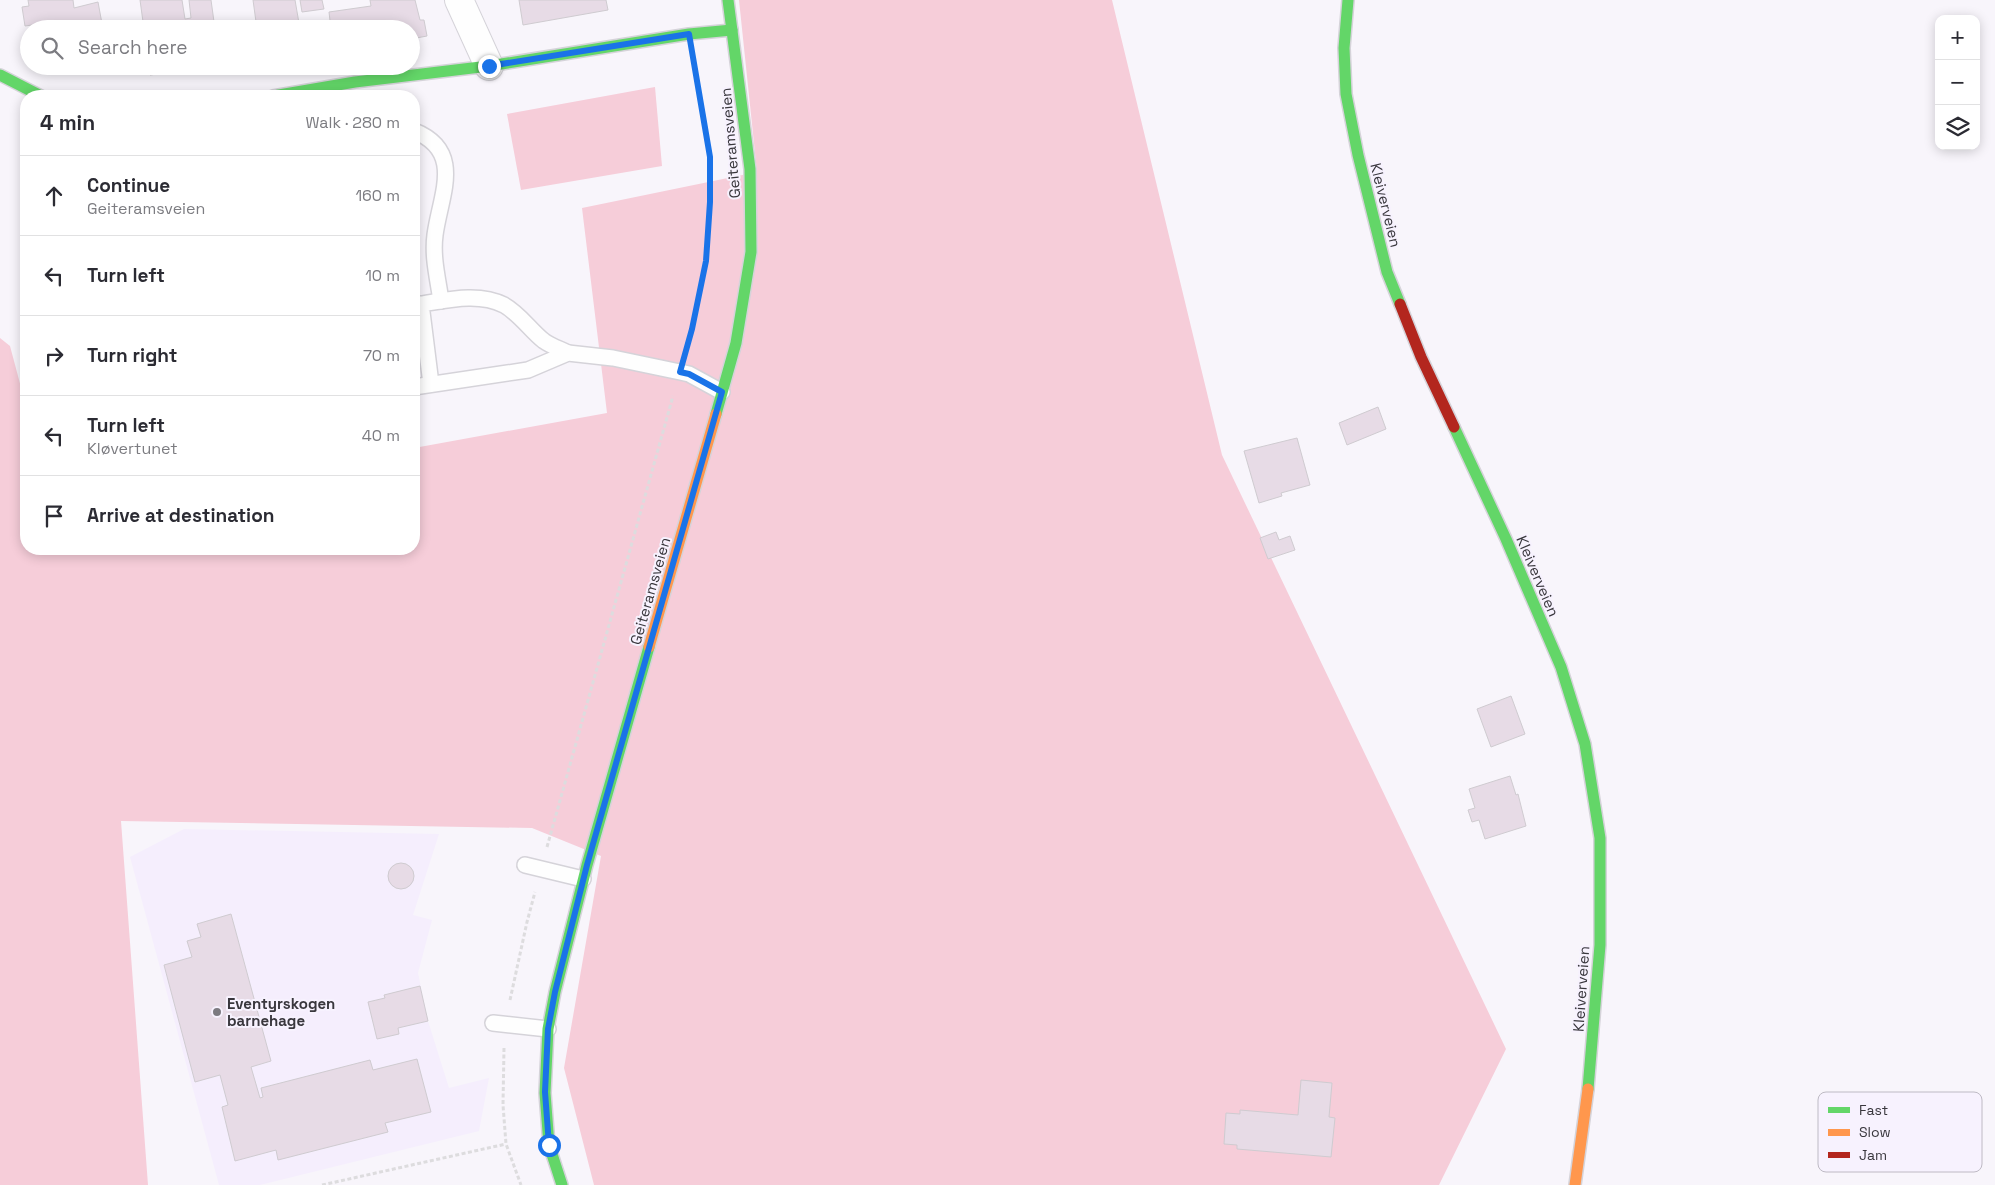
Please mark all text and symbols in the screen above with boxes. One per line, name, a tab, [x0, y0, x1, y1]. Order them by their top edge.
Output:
map controls	[1935, 15, 1980, 150]
button: +	[1935, 15, 1980, 60]
search box	[20, 20, 420, 75]
icon: search	[38, 34, 66, 62]
text: Search here	[78, 35, 188, 60]
route end	[478, 55, 501, 78]
button: −	[1935, 60, 1980, 105]
street label: Geiteramsveien	[716, 87, 744, 199]
button: layers	[1935, 105, 1980, 150]
text: 4 min	[40, 109, 95, 136]
text: Walk · 280 m	[305, 112, 400, 133]
street label: Kleiverveien	[1366, 161, 1406, 249]
text: Continue	[87, 173, 170, 198]
icon: ahead	[40, 182, 68, 210]
text: 160 m	[355, 185, 400, 206]
text: Geiteramsveien	[87, 198, 205, 219]
icon: left	[40, 262, 68, 290]
text: Turn left	[87, 263, 165, 288]
text: 10 m	[365, 265, 400, 286]
icon: right	[40, 342, 68, 370]
text: Turn right	[87, 343, 177, 368]
text: 70 m	[363, 345, 400, 366]
text: Turn left	[87, 413, 165, 438]
icon: left	[40, 422, 68, 450]
text: 40 m	[362, 425, 400, 446]
text: Kløvertunet	[87, 438, 178, 459]
icon: arrive	[40, 502, 68, 530]
text: Arrive at destination	[87, 503, 275, 528]
street label: Kleiverveien	[1512, 533, 1564, 619]
street label: Geiteramsveien	[626, 535, 674, 647]
street label: Kleiverveien	[1569, 945, 1593, 1033]
place label: Eventyrskogen barnehage	[227, 994, 335, 1030]
marker: Eventyrskogen barnehage	[211, 1006, 223, 1018]
legend	[1818, 1092, 1982, 1172]
text: Fast	[1859, 1101, 1888, 1119]
text: Slow	[1859, 1123, 1891, 1141]
route start	[538, 1134, 561, 1157]
text: Jam	[1859, 1146, 1887, 1164]

